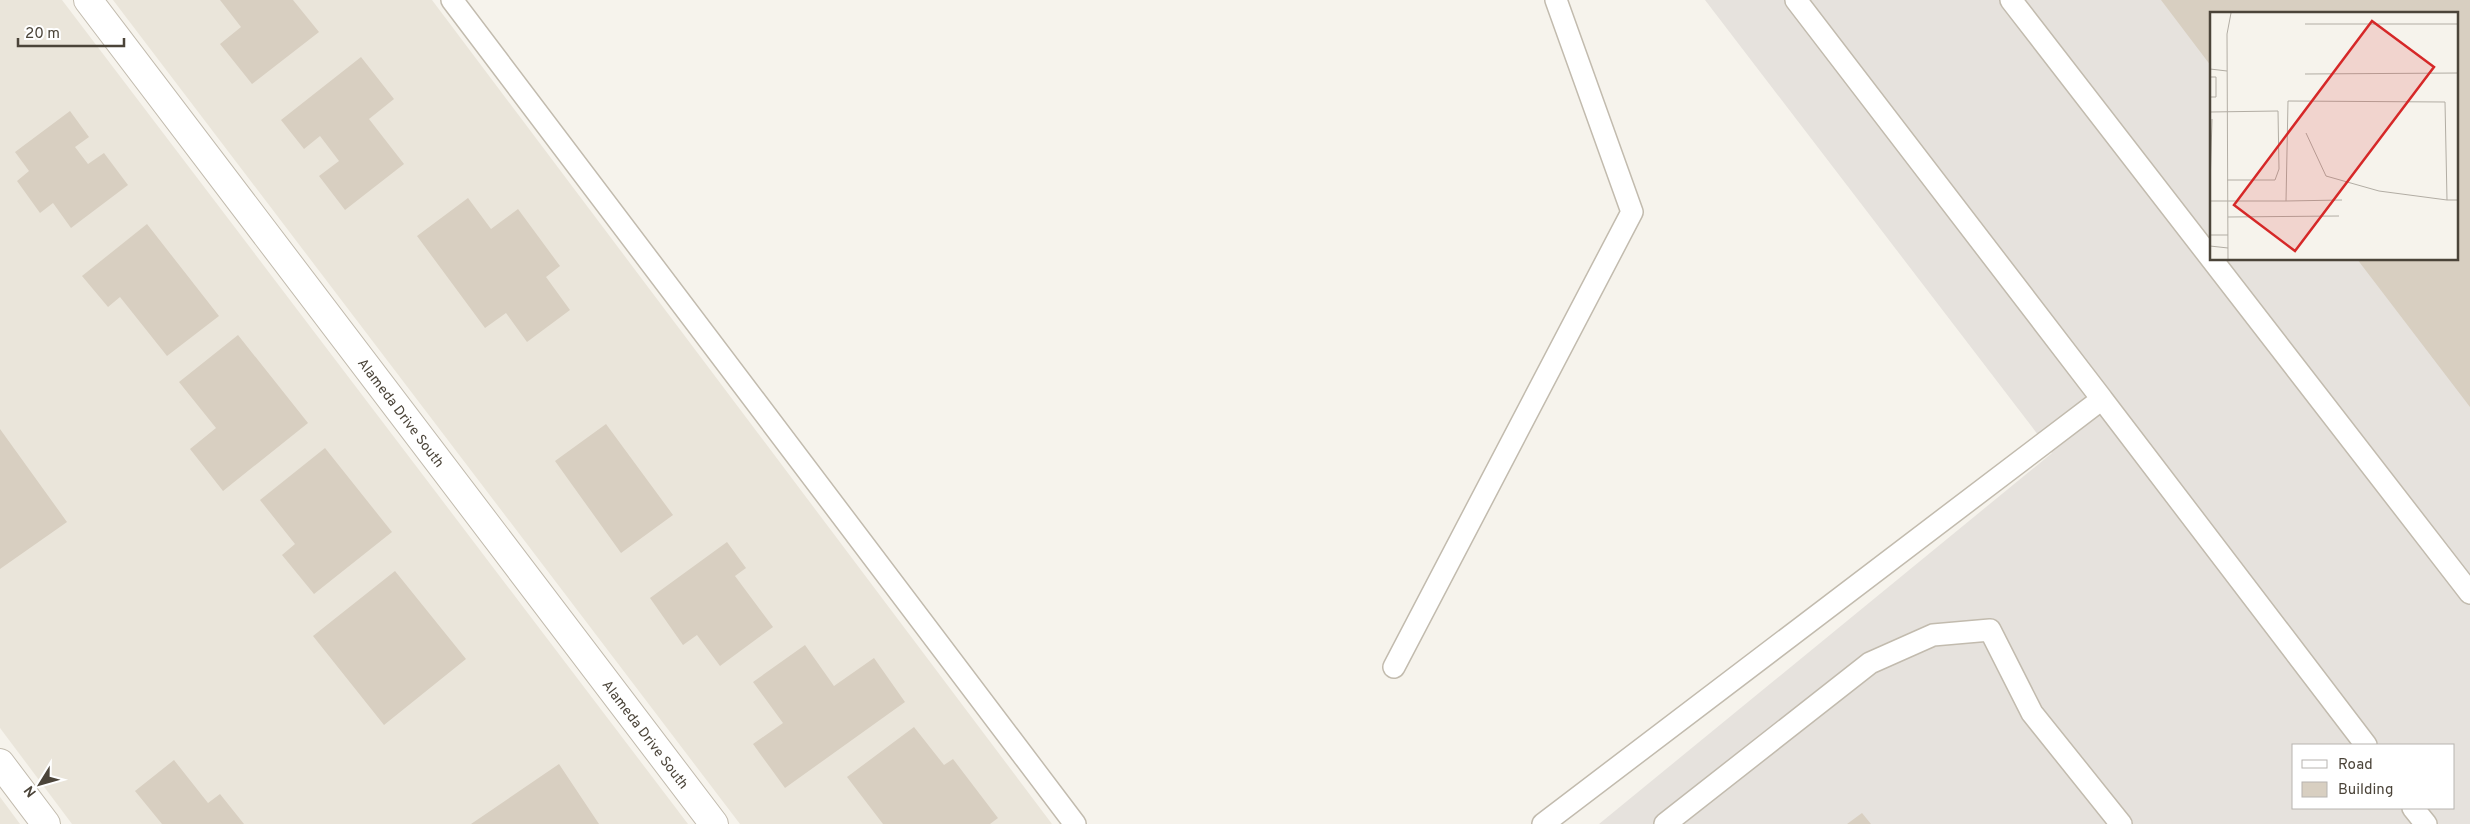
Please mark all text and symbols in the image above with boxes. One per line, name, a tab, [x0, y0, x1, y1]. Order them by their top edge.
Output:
inset map	[2210, 12, 2458, 260]
scale bar	[18, 15, 124, 47]
text: 20 m	[25, 25, 60, 44]
street label: Alameda Drive South	[353, 356, 447, 471]
street label: Alameda Drive South	[598, 677, 691, 793]
legend	[2292, 744, 2455, 809]
text: Road	[2338, 756, 2373, 775]
north arrow	[15, 759, 65, 809]
text: Building	[2338, 781, 2393, 800]
text: N	[21, 782, 41, 800]

